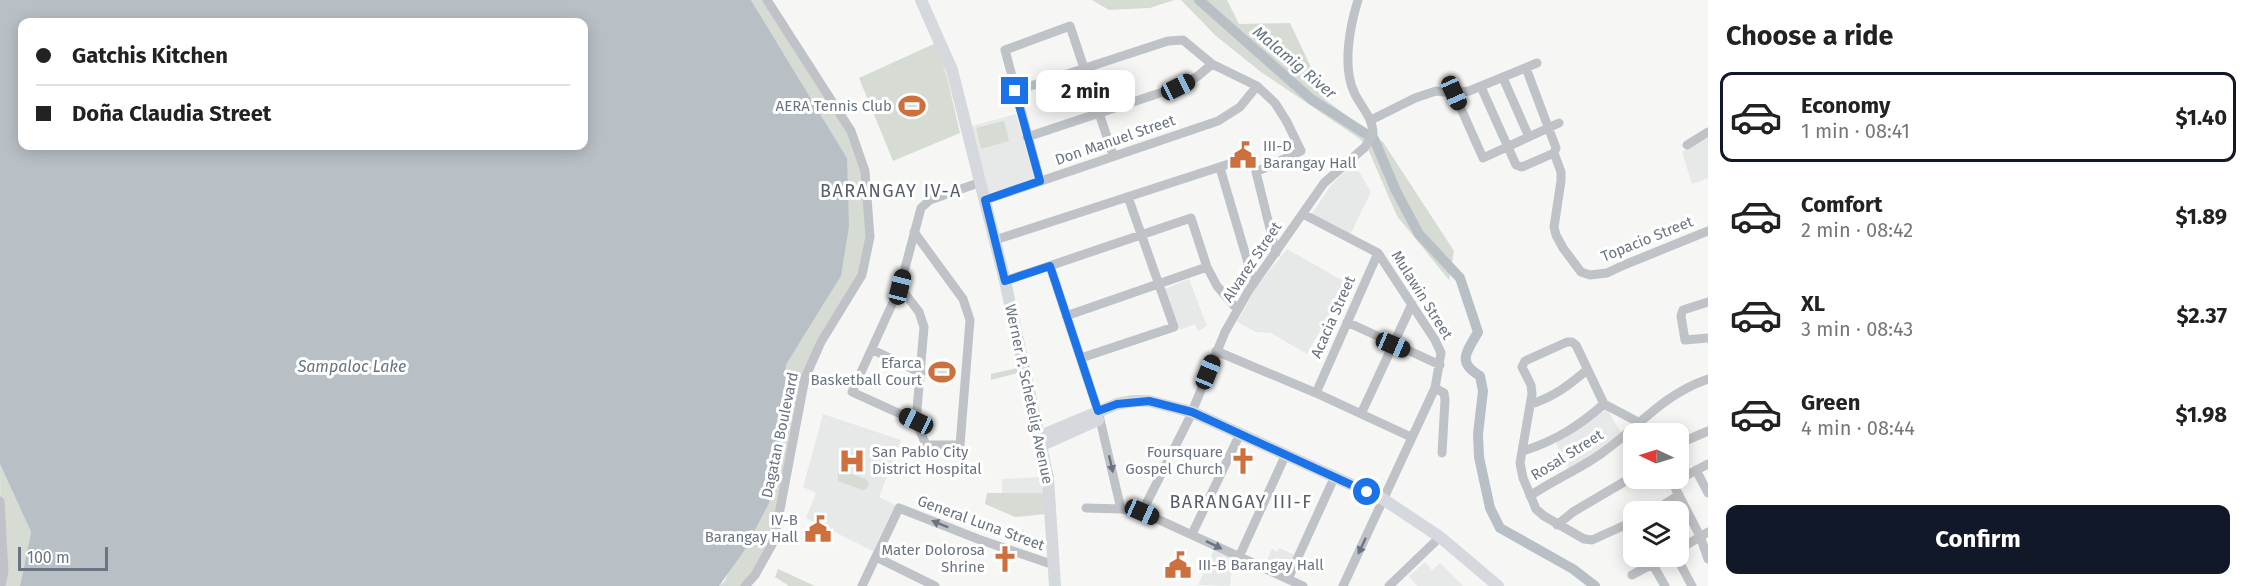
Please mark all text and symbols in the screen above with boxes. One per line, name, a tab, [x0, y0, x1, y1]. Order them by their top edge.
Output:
text: Choose a ride	[1726, 20, 1893, 52]
water label: Malamig River	[1249, 22, 1341, 103]
text: Gatchis Kitchen	[72, 42, 228, 69]
callout: 2 min	[1036, 70, 1135, 112]
car	[1158, 71, 1198, 103]
car	[1438, 73, 1470, 113]
route end	[1001, 77, 1028, 104]
text: 2 min	[1061, 79, 1110, 103]
icon: car	[1729, 90, 1783, 144]
sports icon: AERA Tennis Club	[897, 91, 927, 121]
text: Economy	[1801, 92, 1890, 119]
place label: AERA Tennis Club	[776, 97, 892, 115]
text: Doña Claudia Street	[72, 100, 271, 127]
text: $1.40	[2175, 104, 2227, 131]
street label: Don Manuel Street	[1053, 111, 1178, 169]
text: 1 min · 08:41	[1801, 119, 1910, 143]
place label: III-D Barangay Hall	[1263, 137, 1357, 172]
public building icon: III-D Barangay Hall	[1228, 140, 1258, 170]
district label: BARANGAY IV-A	[820, 180, 962, 202]
icon: car	[1729, 189, 1783, 243]
text: Comfort	[1801, 191, 1882, 218]
text: $1.89	[2175, 203, 2227, 230]
street label: Topacio Street	[1598, 212, 1696, 266]
street label: Alvarez Street	[1219, 218, 1286, 305]
text: 2 min · 08:42	[1801, 218, 1913, 242]
street label: Mulawin Street	[1388, 247, 1457, 343]
car	[887, 267, 913, 307]
street label: Acacia Street	[1307, 273, 1359, 361]
icon: car	[1729, 288, 1783, 342]
text: XL	[1801, 290, 1825, 317]
street label: Werner P. Schetelig Avenue	[1001, 302, 1057, 486]
text: $2.37	[2177, 302, 2227, 329]
text: 3 min · 08:43	[1801, 317, 1913, 341]
car	[1373, 330, 1413, 360]
car	[1193, 352, 1223, 392]
place label: Efarca Basketball Court	[810, 354, 923, 389]
water label: Sampaloc Lake	[297, 357, 406, 376]
sports icon: Efarca Basketball Court	[927, 357, 957, 387]
street label: Dagatan Boulevard	[758, 370, 802, 500]
icon: car	[1729, 387, 1783, 441]
text: Green	[1801, 389, 1860, 416]
text: $1.98	[2176, 401, 2227, 428]
car	[896, 405, 936, 437]
text: 4 min · 08:44	[1801, 416, 1915, 440]
north arrow	[1623, 423, 1689, 489]
map controls	[1623, 423, 1689, 567]
street label: Rosal Street	[1528, 425, 1607, 484]
place label: San Pablo City District Hospital	[872, 443, 982, 478]
place label: Foursquare Gospel Church	[1125, 443, 1223, 478]
hospital icon: San Pablo City District Hospital	[837, 446, 867, 476]
church icon: Foursquare Gospel Church	[1228, 446, 1258, 476]
one-way arrow	[1107, 455, 1116, 474]
route start	[1353, 478, 1380, 505]
district label: BARANGAY III-F	[1169, 491, 1313, 513]
street label: General Luna Street	[915, 492, 1048, 555]
car	[1122, 496, 1162, 528]
button: layers	[1623, 501, 1689, 567]
button: Confirm	[1726, 505, 2230, 574]
place label: IV-B Barangay Hall	[705, 511, 799, 546]
public building icon: IV-B Barangay Hall	[803, 514, 833, 544]
one-way arrow	[930, 519, 948, 529]
one-way arrow	[1357, 537, 1366, 554]
one-way arrow	[1206, 540, 1223, 549]
place label: Mater Dolorosa Shrine	[881, 541, 985, 576]
scale bar	[18, 544, 108, 572]
church icon: Mater Dolorosa Shrine	[990, 544, 1020, 574]
text: 100 m	[27, 548, 70, 567]
public building icon: III-B Barangay Hall	[1163, 550, 1193, 580]
place label: III-B Barangay Hall	[1198, 556, 1324, 574]

